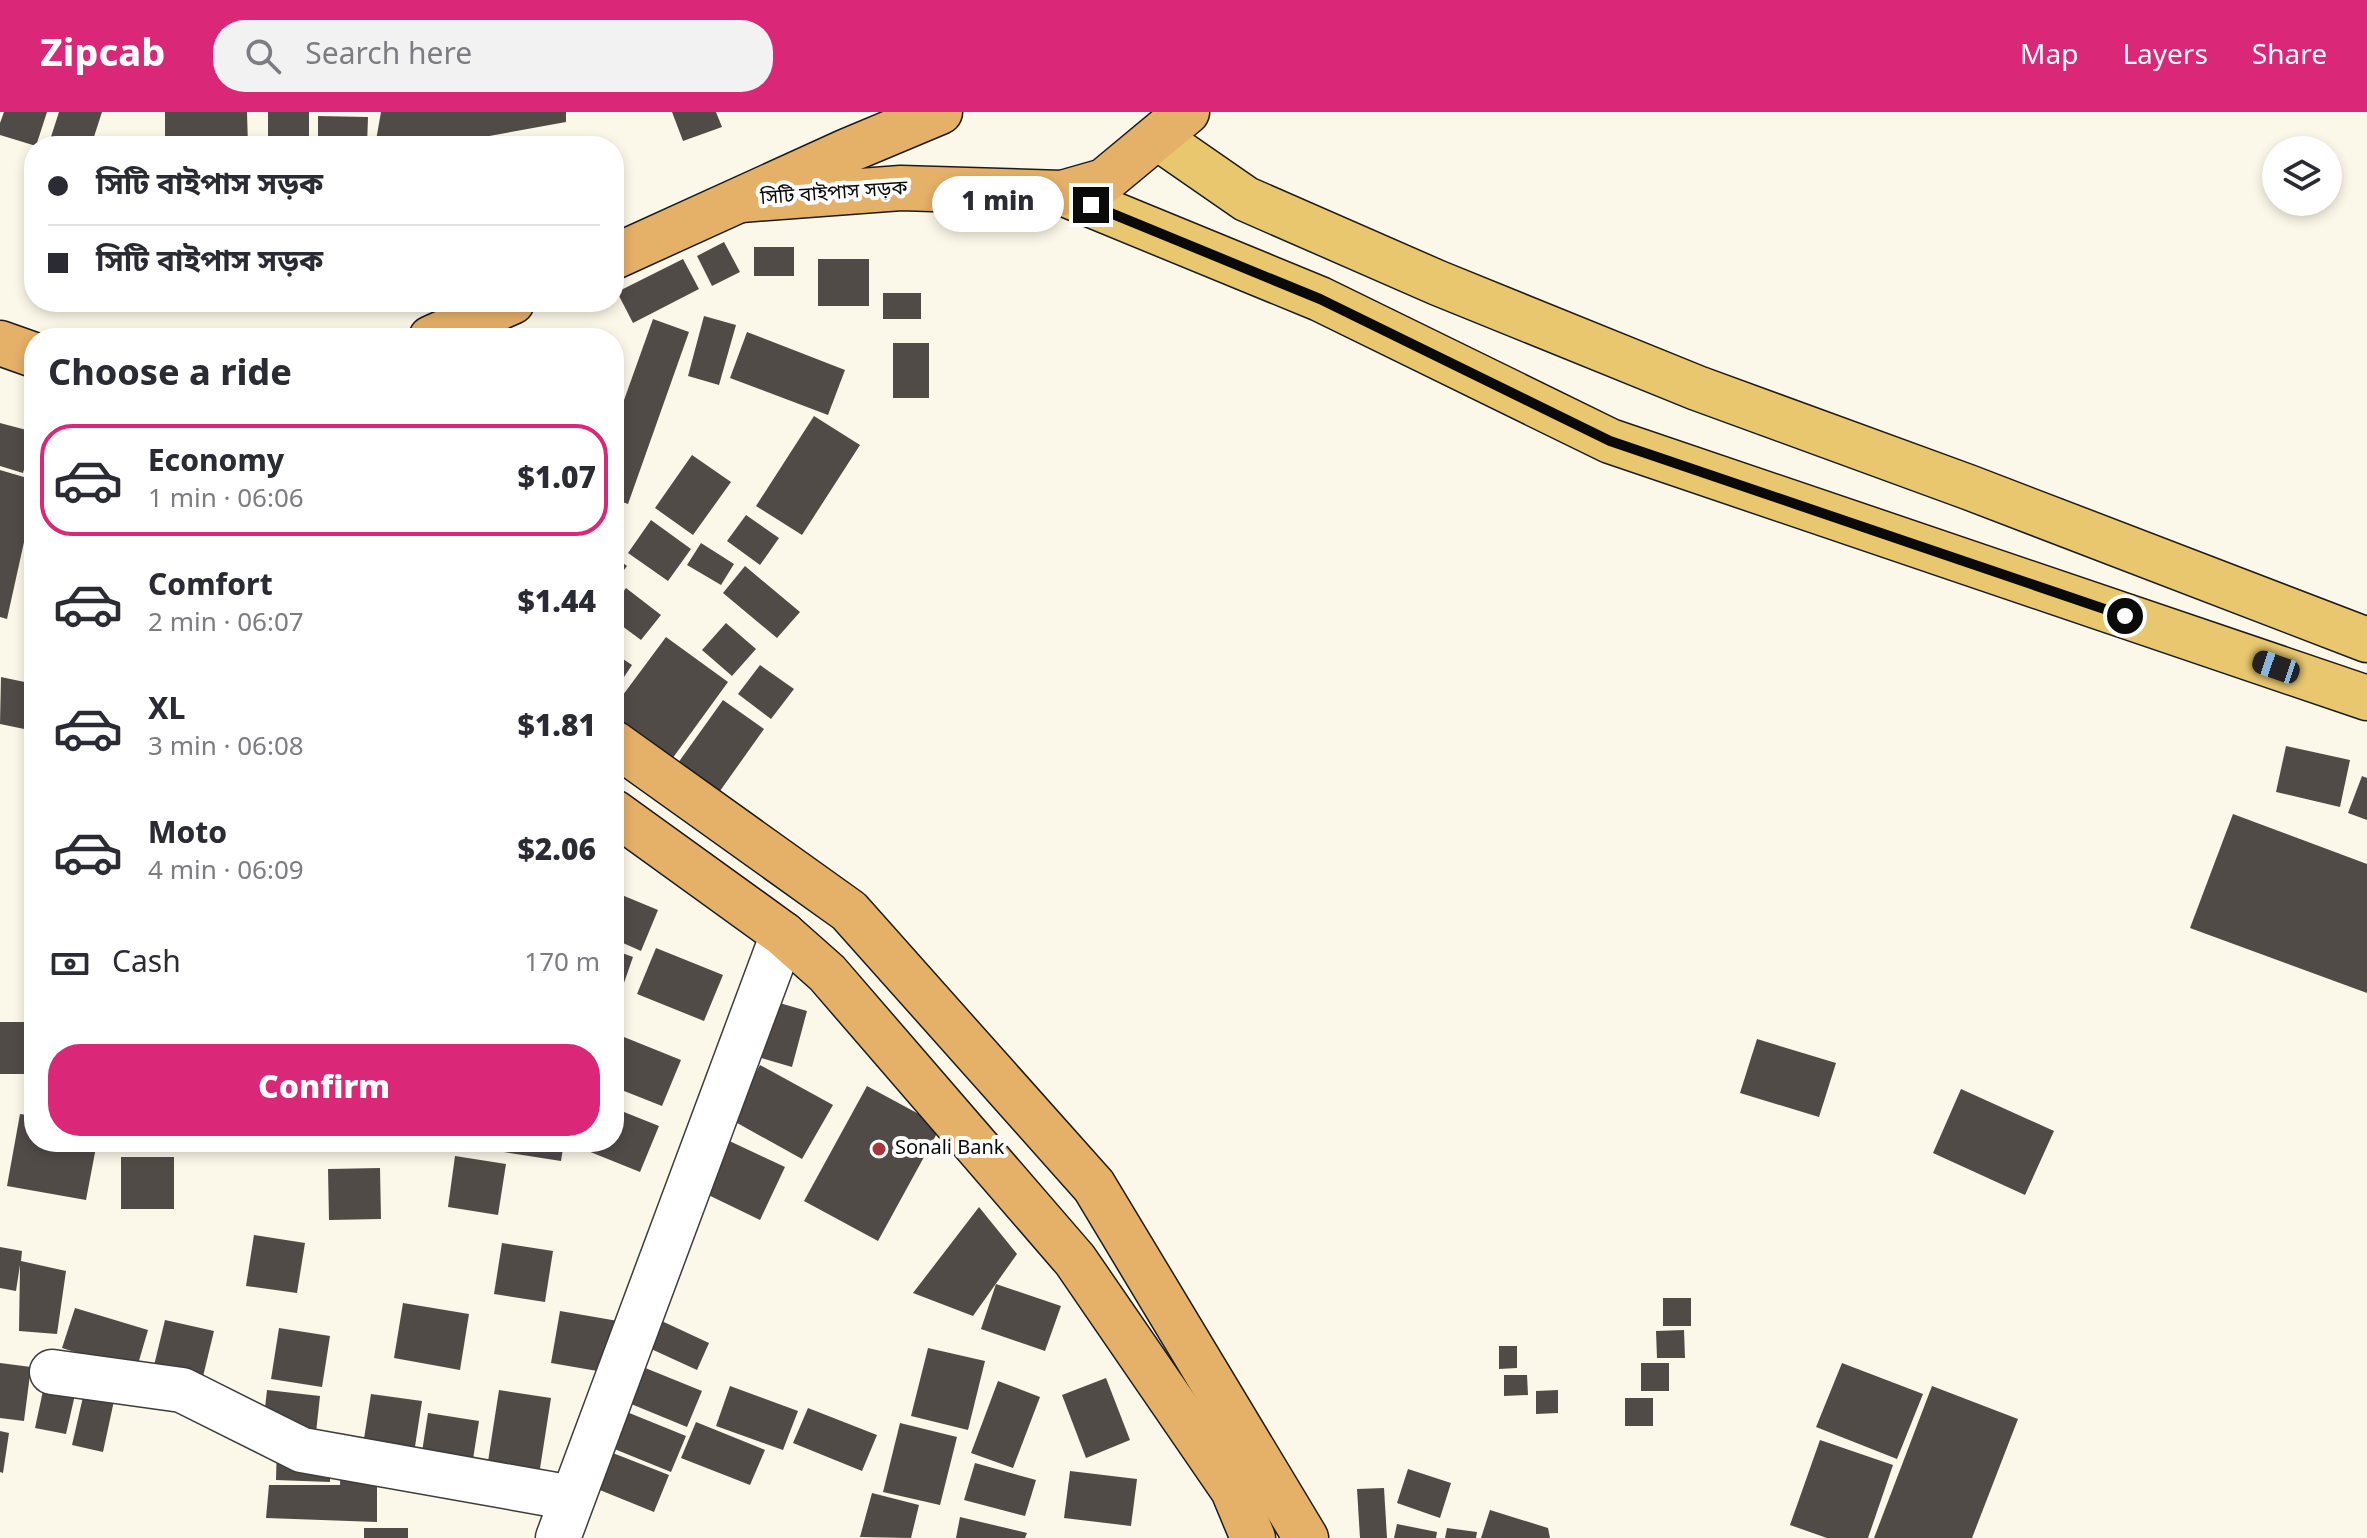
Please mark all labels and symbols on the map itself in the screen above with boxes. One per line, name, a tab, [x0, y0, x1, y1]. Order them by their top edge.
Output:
street label: সিটি বাইপাস সড়ক	[759, 175, 909, 212]
callout: 1 min	[931, 177, 1063, 233]
route end	[1073, 187, 1109, 223]
route start	[2107, 598, 2143, 634]
car	[2249, 648, 2303, 686]
place label: Sonali Bank	[895, 1136, 1005, 1162]
marker: Sonali Bank	[870, 1140, 888, 1158]

